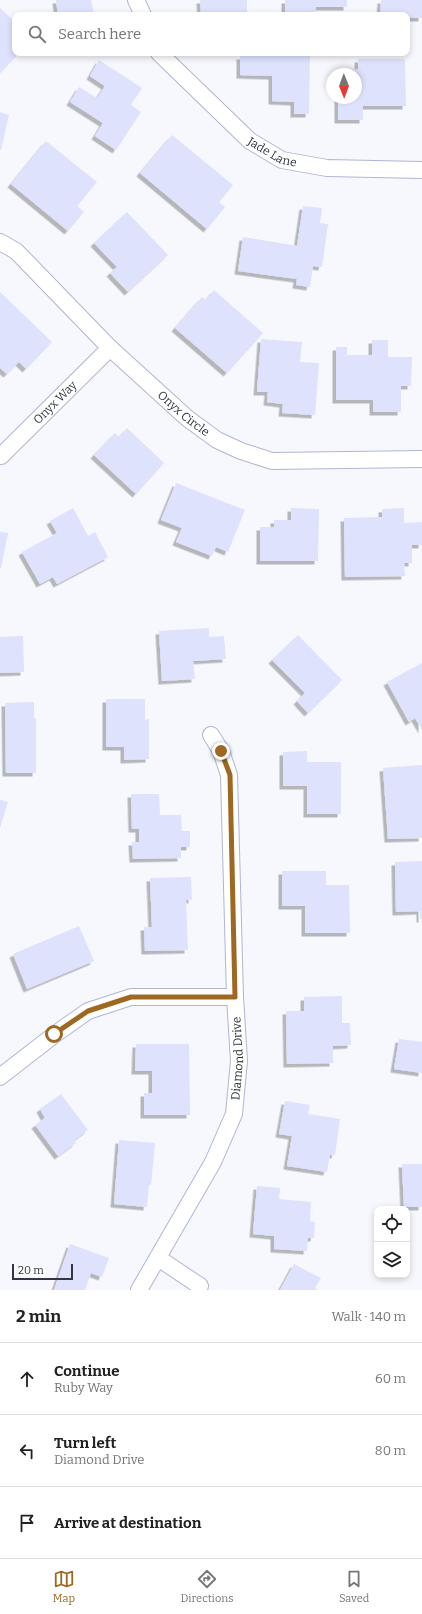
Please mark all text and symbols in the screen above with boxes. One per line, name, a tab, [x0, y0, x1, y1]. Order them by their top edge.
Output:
search box	[12, 12, 410, 56]
icon: search	[26, 23, 48, 45]
text: Search here	[58, 25, 141, 43]
north arrow	[326, 68, 362, 104]
street label: Jade Lane	[244, 134, 298, 170]
street label: Onyx Way	[30, 378, 80, 427]
street label: Onyx Circle	[155, 388, 212, 439]
route end	[212, 742, 230, 760]
street label: Diamond Drive	[228, 1016, 246, 1101]
route start	[45, 1025, 63, 1043]
map controls	[374, 1206, 410, 1278]
button: locate	[374, 1206, 410, 1242]
button: layers	[374, 1242, 410, 1278]
scale bar	[12, 1262, 73, 1281]
text: 20 m	[18, 1264, 44, 1277]
text: 2 min	[16, 1306, 61, 1327]
text: Walk · 140 m	[331, 1309, 406, 1324]
text: Continue	[54, 1362, 120, 1380]
icon: ahead	[16, 1368, 38, 1390]
text: 60 m	[375, 1371, 406, 1386]
text: Ruby Way	[54, 1380, 113, 1395]
text: Turn left	[54, 1434, 116, 1452]
icon: left	[16, 1440, 38, 1462]
text: 80 m	[375, 1443, 406, 1458]
text: Diamond Drive	[54, 1452, 144, 1467]
icon: arrive	[16, 1512, 38, 1534]
text: Arrive at destination	[54, 1514, 201, 1532]
tab: Map	[53, 1568, 75, 1605]
tab: Directions	[181, 1568, 233, 1605]
tab: Saved	[339, 1568, 369, 1605]

